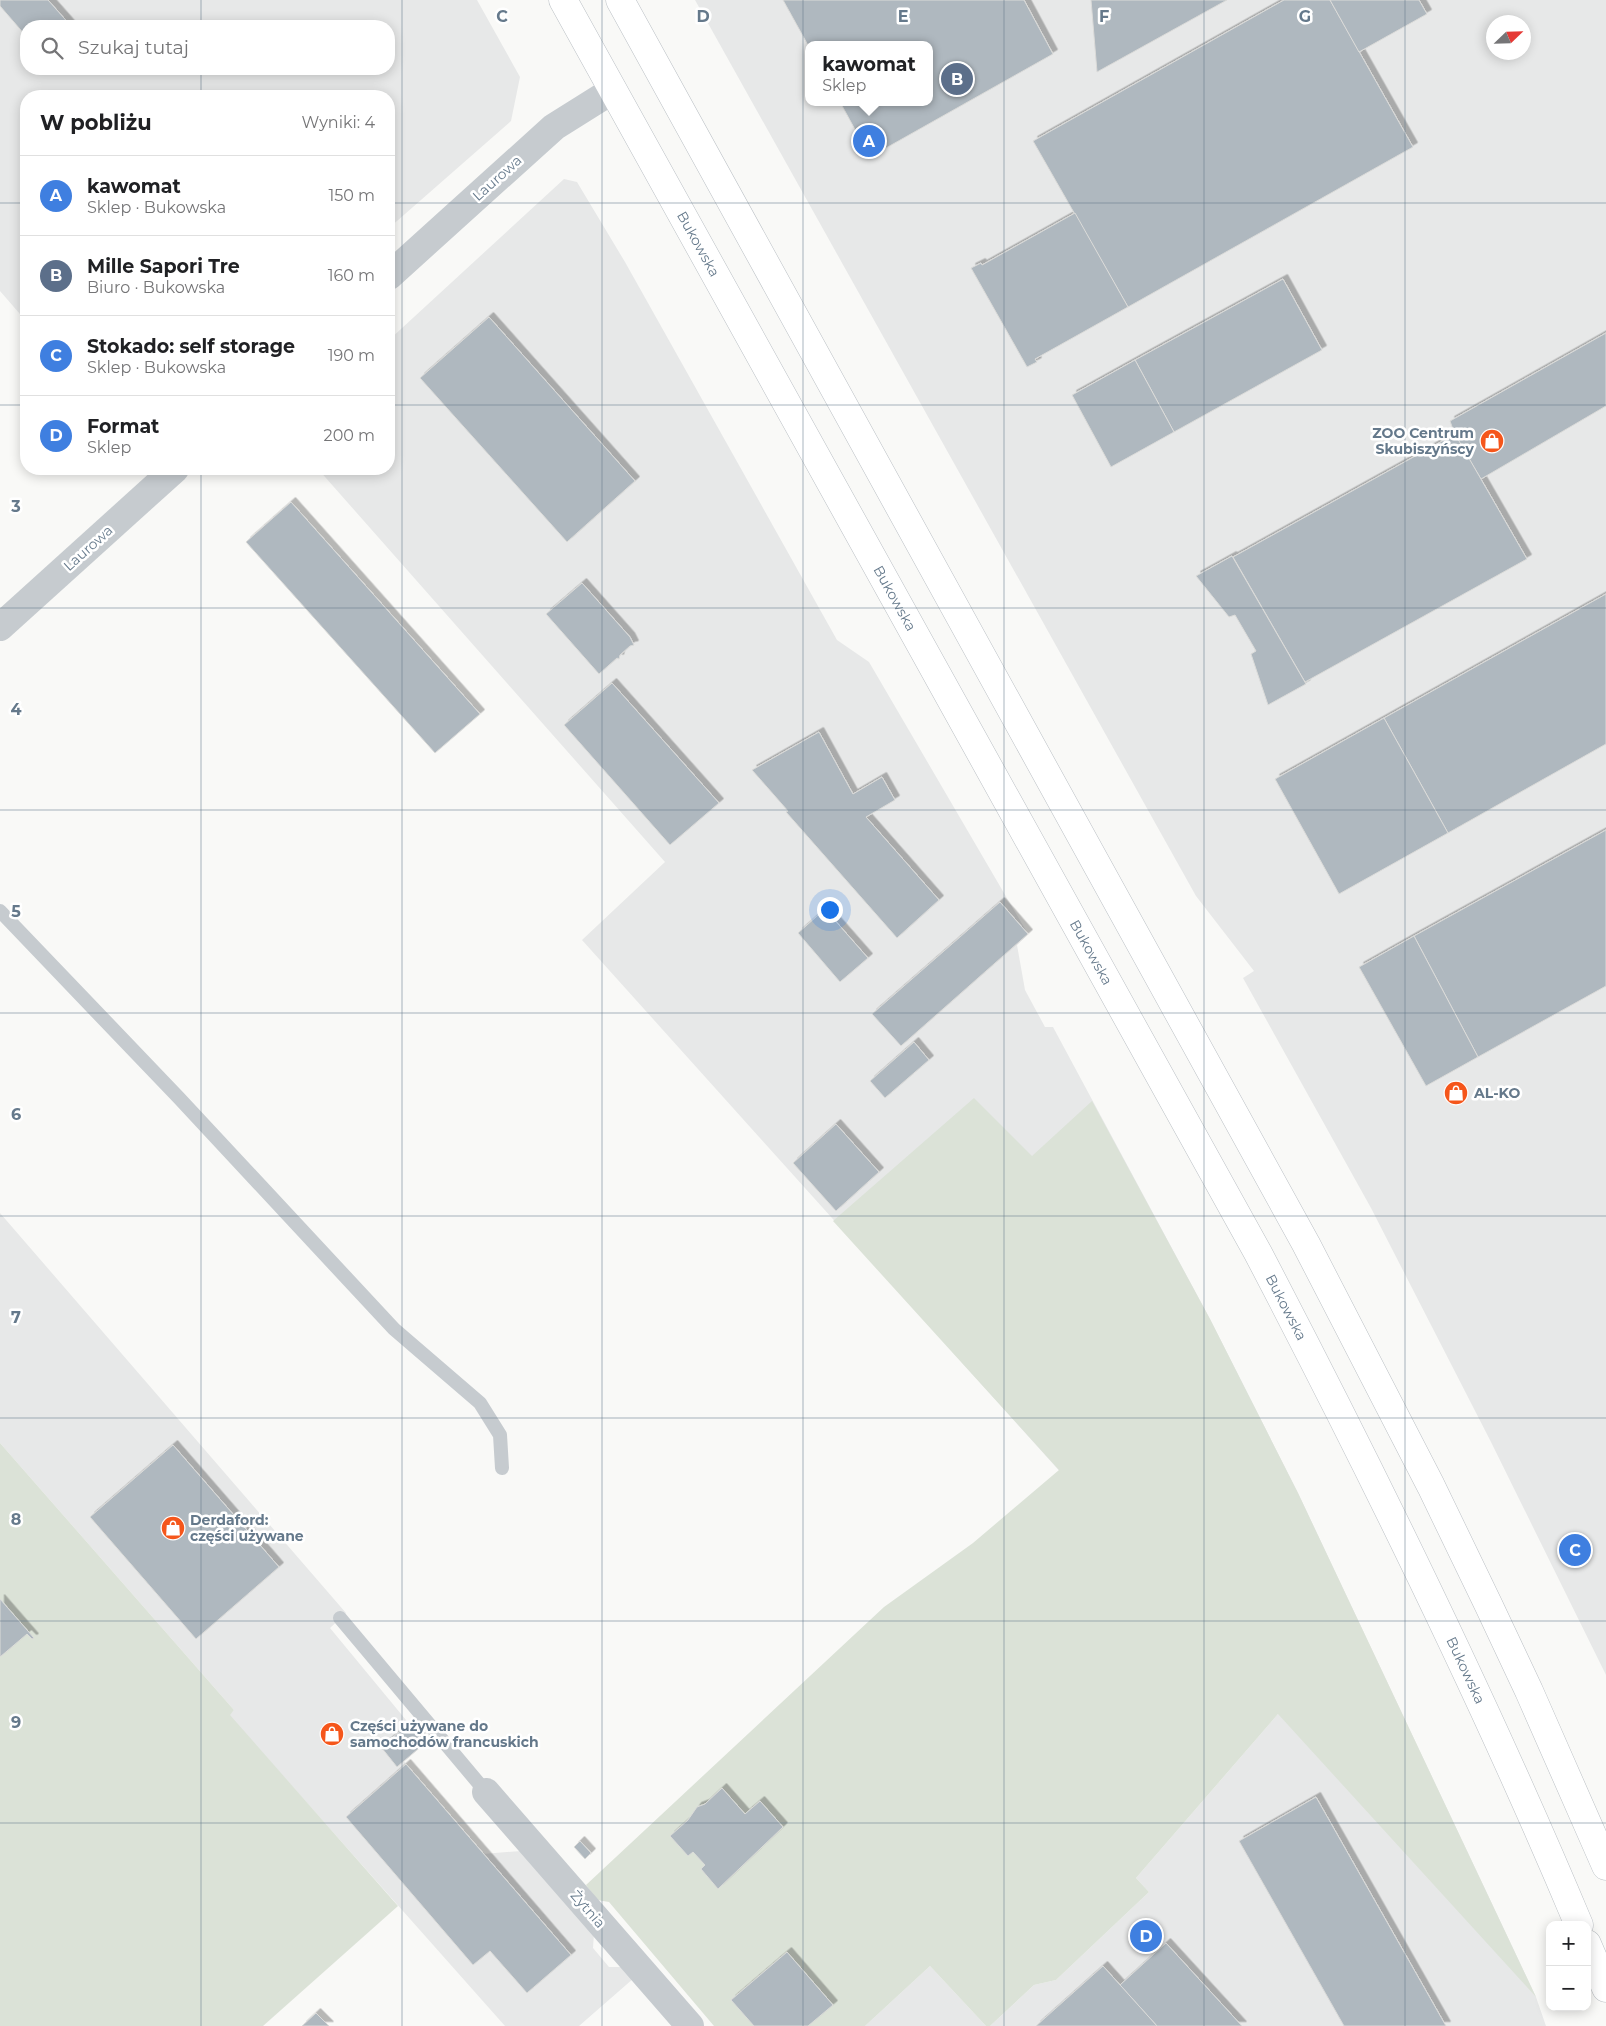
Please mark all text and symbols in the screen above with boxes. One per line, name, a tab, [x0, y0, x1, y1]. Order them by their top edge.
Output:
text: C	[496, 7, 508, 26]
text: D	[696, 7, 710, 26]
text: E	[898, 7, 908, 26]
text: F	[1099, 7, 1109, 26]
text: G	[1299, 7, 1311, 26]
north arrow	[1486, 15, 1531, 60]
search box	[20, 20, 395, 75]
icon: search	[38, 34, 66, 62]
text: Szukaj tutaj	[78, 36, 189, 59]
popup	[805, 41, 933, 106]
text: kawomat	[822, 53, 916, 76]
pin: B	[941, 60, 973, 98]
text: Sklep	[822, 76, 866, 95]
text: W pobliżu	[40, 110, 152, 135]
text: Wyniki: 4	[301, 113, 375, 132]
pin: A	[853, 122, 885, 160]
street label: Laurowa	[469, 151, 525, 205]
text: kawomat	[87, 175, 181, 198]
text: A	[50, 186, 62, 205]
text: 150 m	[328, 186, 375, 205]
text: Sklep · Bukowska	[87, 198, 226, 217]
street label: Bukowska	[673, 208, 724, 280]
text: Mille Sapori Tre	[87, 255, 240, 278]
text: B	[50, 266, 62, 285]
text: 160 m	[328, 266, 375, 285]
text: Biuro · Bukowska	[87, 278, 225, 297]
text: Stokado: self storage	[87, 335, 295, 358]
text: C	[50, 346, 62, 365]
text: 190 m	[328, 346, 375, 365]
text: Sklep · Bukowska	[87, 358, 226, 377]
text: Format	[87, 415, 159, 438]
place label: ZOO Centrum Skubiszyńscy	[1372, 424, 1475, 458]
text: D	[49, 426, 63, 445]
text: 200 m	[324, 426, 375, 445]
shop icon: ZOO Centrum Skubiszyńscy	[1479, 428, 1505, 454]
text: Sklep	[87, 438, 131, 457]
text: 3	[10, 497, 21, 516]
street label: Laurowa	[60, 521, 116, 575]
street label: Bukowska	[869, 562, 920, 634]
text: 4	[10, 700, 22, 719]
your location	[817, 897, 843, 923]
text: 5	[11, 902, 21, 921]
street label: Bukowska	[1066, 916, 1117, 988]
shop icon: AL-KO	[1443, 1080, 1469, 1106]
place label: AL-KO	[1473, 1084, 1520, 1102]
text: 6	[11, 1105, 21, 1124]
street label: Bukowska	[1262, 1271, 1311, 1343]
text: 7	[11, 1308, 21, 1327]
text: 8	[11, 1510, 21, 1529]
place label: Derdaford: części używane	[190, 1511, 304, 1545]
shop icon: Derdaford: części używane	[160, 1515, 186, 1541]
pin: C	[1559, 1531, 1591, 1569]
street label: Bukowska	[1442, 1634, 1489, 1707]
text: 9	[11, 1713, 21, 1732]
place label: Części używane do samochodów francuskich	[350, 1717, 539, 1751]
shop icon: Części używane do samochodów francuskich	[319, 1721, 345, 1747]
street label: Żytnia	[567, 1887, 609, 1931]
pin: D	[1130, 1917, 1162, 1955]
map controls	[1546, 1921, 1591, 2011]
button: +	[1546, 1921, 1591, 1966]
button: −	[1546, 1966, 1591, 2011]

